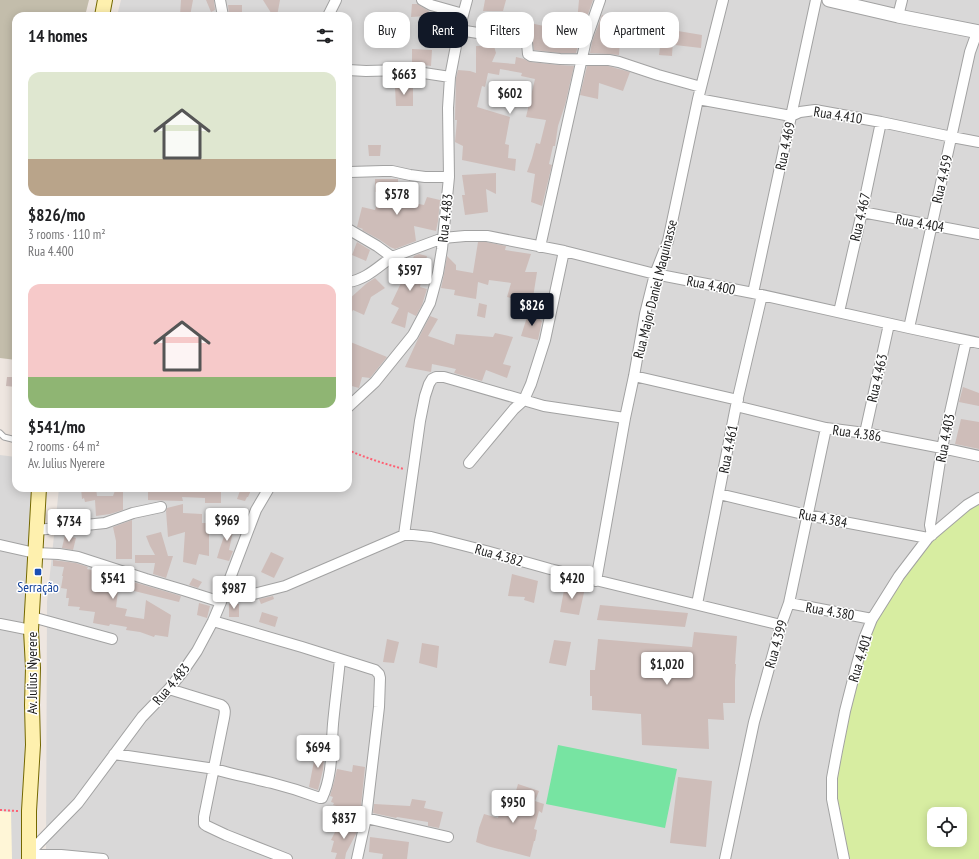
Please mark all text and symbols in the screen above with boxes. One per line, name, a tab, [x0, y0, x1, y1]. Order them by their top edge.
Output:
chip: Buy	[364, 12, 410, 48]
chip: Rent	[418, 12, 468, 48]
chip: Filters	[476, 12, 534, 48]
chip: New	[542, 12, 592, 48]
chip: Apartment	[600, 12, 679, 48]
text: 14 homes	[28, 25, 87, 47]
icon: filters	[314, 25, 336, 47]
pin: $663	[380, 62, 428, 96]
text: $663	[392, 66, 416, 83]
pin: $602	[486, 81, 534, 115]
text: $602	[498, 85, 522, 102]
icon: home	[146, 98, 218, 170]
street label: Rua 4.410	[812, 102, 864, 128]
street label: Rua 4.469	[771, 120, 799, 172]
street label: Rua 4.459	[928, 153, 956, 205]
pin: $578	[373, 182, 421, 216]
text: $578	[385, 186, 409, 203]
street label: Rua 4.467	[846, 191, 874, 243]
street label: Rua 4.483	[433, 193, 457, 243]
text: $826/mo	[28, 204, 85, 226]
street label: Rua 4.404	[894, 210, 946, 236]
street label: Rua Major Daniel Maquinasse	[629, 217, 681, 360]
text: 3 rooms · 110 m²	[28, 226, 106, 243]
text: Rua 4.400	[28, 243, 74, 260]
pin: $597	[386, 258, 434, 292]
text: $597	[398, 262, 422, 279]
street label: Rua 4.400	[685, 271, 737, 299]
pin: $826	[508, 293, 556, 327]
text: $826	[520, 297, 544, 314]
icon: home	[146, 310, 218, 382]
street label: Rua 4.463	[863, 352, 891, 404]
street label: Rua 4.403	[931, 412, 959, 464]
text: $541/mo	[28, 416, 85, 438]
street label: Rua 4.386	[831, 421, 883, 445]
street label: Rua 4.461	[714, 423, 742, 475]
text: 2 rooms · 64 m²	[28, 438, 100, 455]
text: Av. Julius Nyerere	[28, 455, 105, 472]
street label: Rua 4.384	[797, 504, 849, 532]
pin: $969	[203, 508, 251, 542]
pin: $734	[45, 509, 93, 543]
text: $969	[215, 512, 239, 529]
text: $734	[57, 513, 81, 530]
street label: Rua 4.382	[473, 540, 525, 570]
pin: $541	[89, 566, 137, 600]
pin: $420	[548, 566, 596, 600]
marker: Serração	[33, 567, 43, 577]
text: $541	[101, 570, 125, 587]
text: $420	[560, 570, 584, 587]
pin: $987	[210, 576, 258, 610]
place label: Serração	[17, 578, 59, 596]
text: $987	[222, 580, 246, 597]
street label: Rua 4.380	[804, 598, 856, 624]
street label: Rua 4.399	[761, 618, 791, 670]
street label: Av. Julius Nyerere	[23, 631, 41, 714]
street label: Rua 4.401	[844, 632, 876, 684]
pin: $1,020	[634, 652, 700, 686]
text: $1,020	[650, 656, 684, 673]
street label: Rua 4.483	[148, 659, 194, 709]
pin: $694	[294, 735, 342, 769]
text: $694	[306, 739, 330, 756]
pin: $950	[489, 790, 537, 824]
text: $950	[501, 794, 525, 811]
pin: $837	[320, 806, 368, 840]
map controls	[927, 807, 967, 847]
button: locate	[927, 807, 967, 847]
text: $837	[332, 810, 356, 827]

